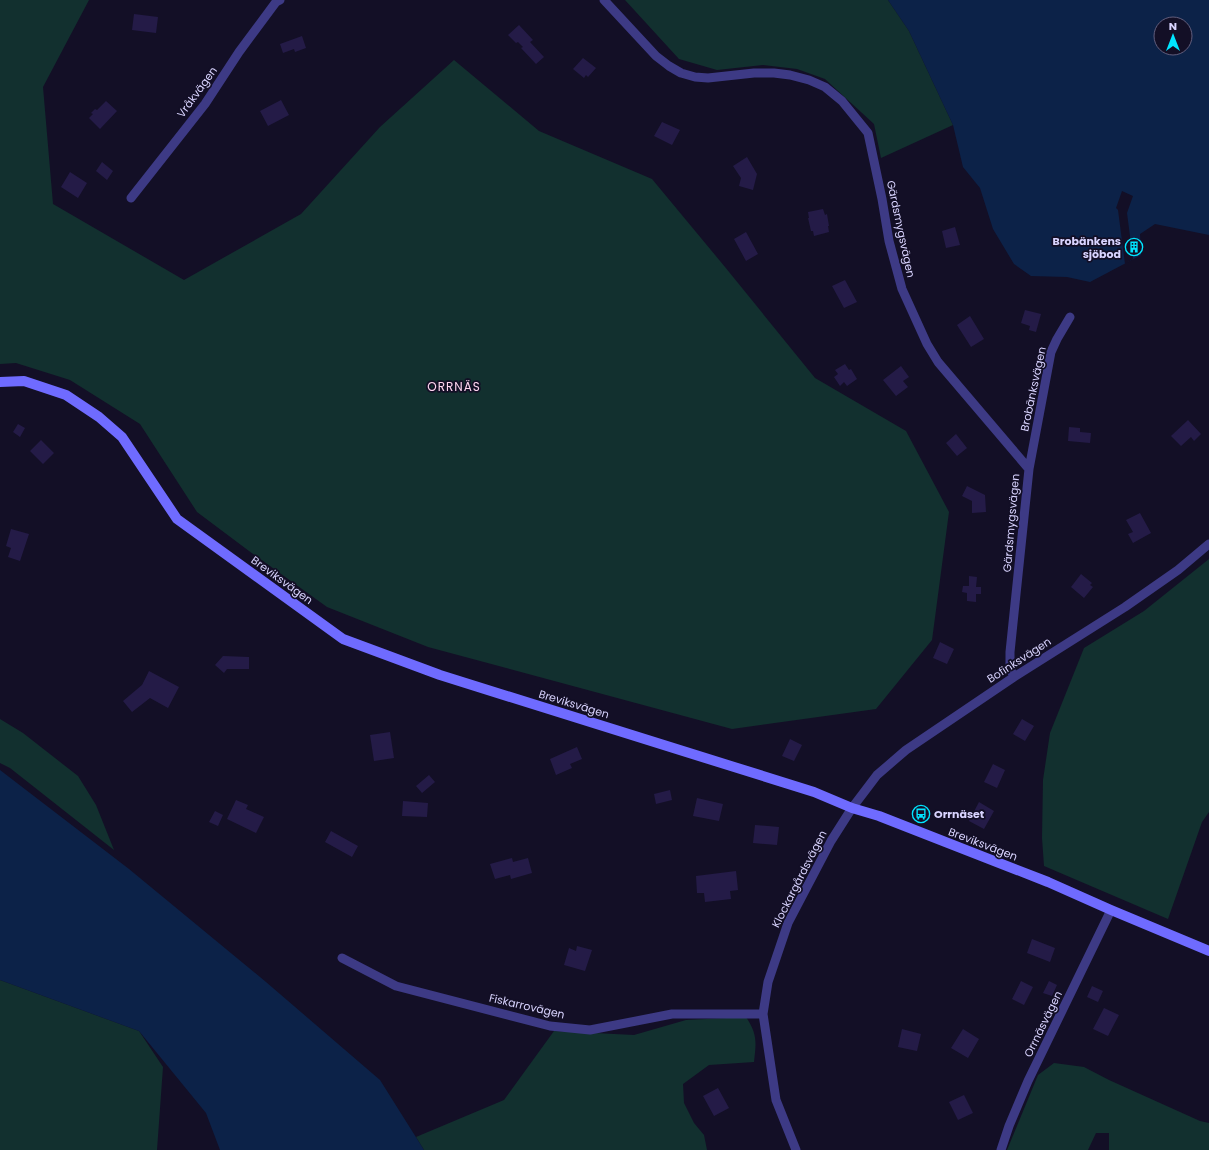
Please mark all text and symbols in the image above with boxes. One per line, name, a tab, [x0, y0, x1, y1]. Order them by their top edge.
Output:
north arrow	[1153, 16, 1193, 56]
text: N	[1169, 18, 1177, 34]
street label: Vråkvägen	[173, 63, 221, 121]
street label: Gärdsmygsvägen	[883, 179, 919, 279]
place label: Brobänkens sjöbod	[1053, 233, 1121, 262]
building icon: Brobänkens sjöbod	[1124, 237, 1144, 257]
street label: Brobänksvägen	[1016, 345, 1050, 433]
district label: ORRNÄS	[427, 378, 481, 395]
street label: Gärdsmygsvägen	[999, 473, 1023, 573]
street label: Breviksvägen	[248, 552, 316, 608]
street label: Bofinksvägen	[984, 633, 1054, 687]
street label: Breviksvägen	[537, 686, 611, 722]
bus stop icon: Orrnäset	[911, 804, 931, 824]
place label: Orrnäset	[934, 806, 985, 822]
street label: Breviksvägen	[946, 823, 1020, 865]
street label: Klockargårdsvägen	[768, 828, 830, 930]
street label: Orrnäsvägen	[1020, 988, 1066, 1060]
street label: Fiskarrovägen	[488, 990, 566, 1022]

